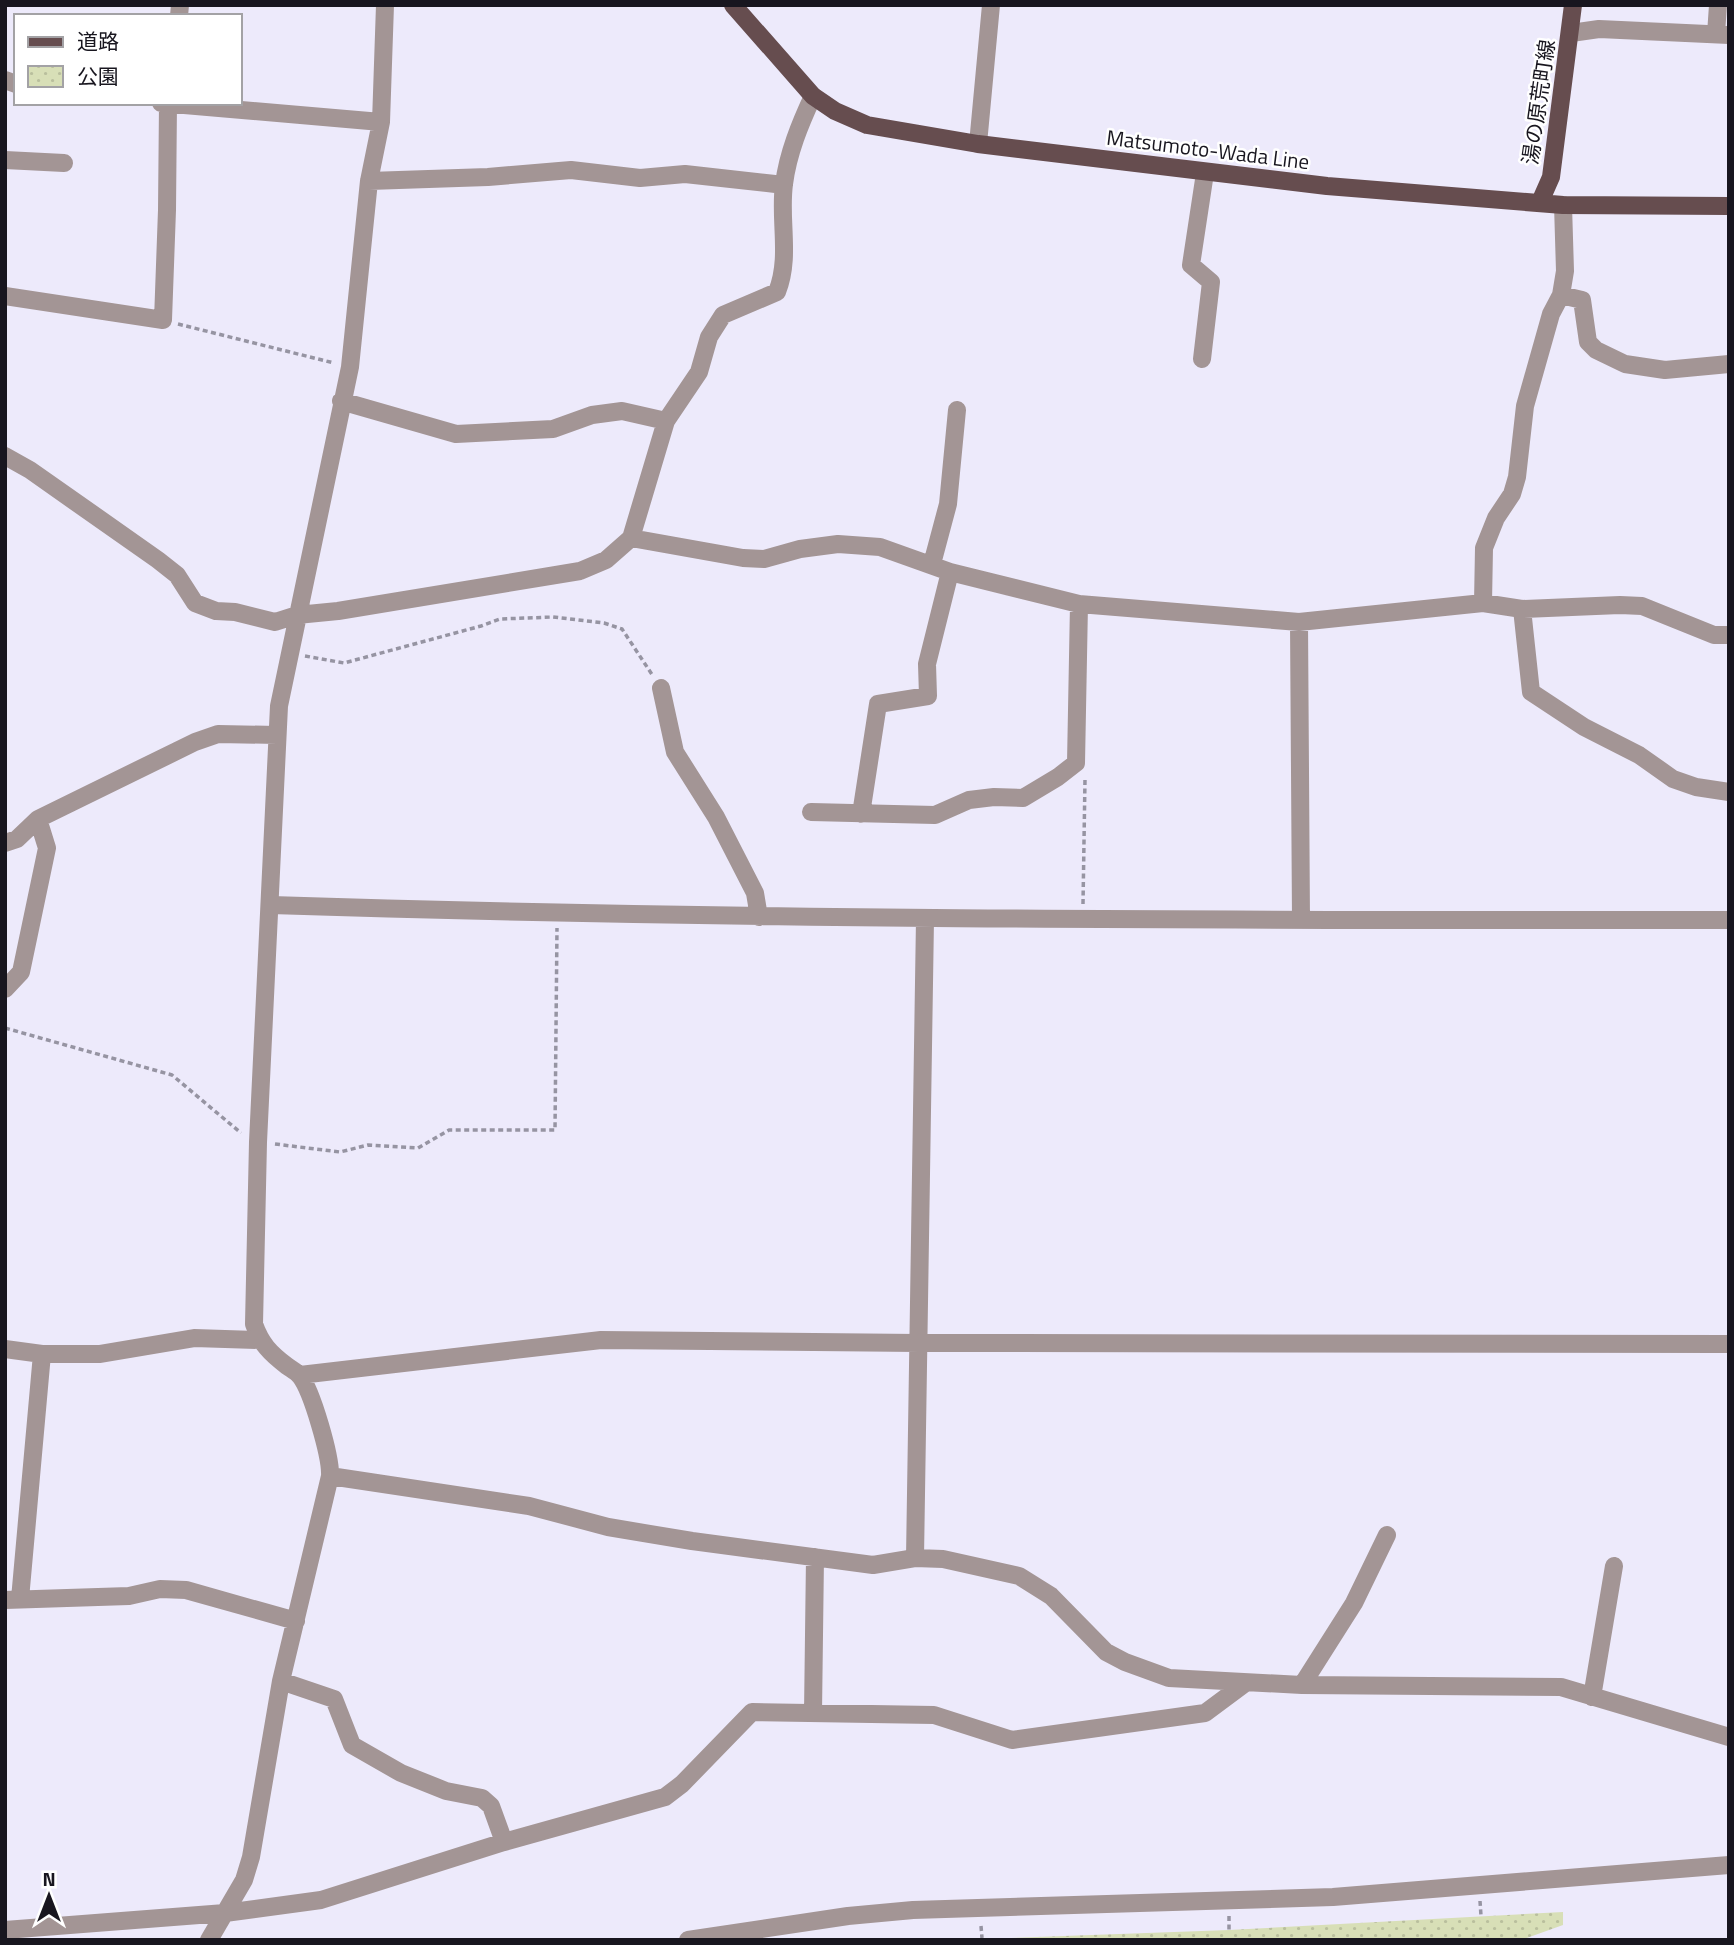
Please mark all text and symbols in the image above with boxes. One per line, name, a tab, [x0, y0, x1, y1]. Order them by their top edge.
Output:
legend	[14, 14, 242, 105]
text: 道路	[77, 25, 119, 57]
street label: 湯の原荒町線	[1513, 37, 1563, 167]
text: 公園	[77, 60, 119, 92]
street label: Matsumoto-Wada Line	[1105, 121, 1311, 177]
north arrow	[14, 1861, 84, 1931]
text: N	[42, 1864, 56, 1893]

